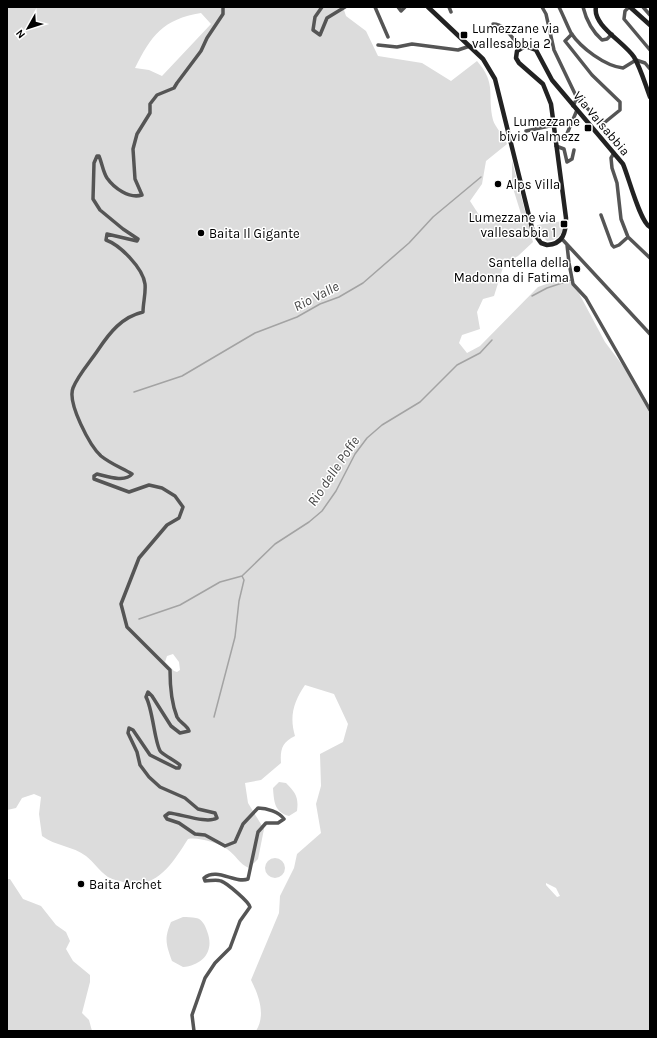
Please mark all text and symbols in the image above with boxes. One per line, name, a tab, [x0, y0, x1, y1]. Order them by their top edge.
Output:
north arrow	[8, 8, 48, 48]
place label: Lumezzane via vallesabbia 2	[472, 21, 559, 51]
text: N	[13, 27, 28, 41]
marker: Lumezzane via vallesabbia 2	[459, 30, 469, 40]
street label: Via Valsabbia	[570, 88, 633, 159]
place label: Lumezzane bivio Valmezz	[499, 114, 580, 144]
marker: Lumezzane bivio Valmezz	[583, 123, 593, 133]
place label: Alps Villa	[506, 177, 560, 192]
marker: Alps Villa	[493, 179, 503, 189]
place label: Lumezzane via vallesabbia 1	[469, 210, 556, 240]
marker: Lumezzane via vallesabbia 1	[559, 219, 569, 229]
place label: Baita Il Gigante	[209, 226, 300, 241]
marker: Baita Il Gigante	[196, 228, 206, 238]
place label: Santella della Madonna di Fatima	[454, 255, 569, 285]
marker: Santella della Madonna di Fatima	[572, 264, 582, 274]
water label: Rio Valle	[291, 278, 342, 315]
water label: Rio delle Poffe	[304, 433, 363, 510]
place label: Baita Archet	[89, 877, 162, 892]
marker: Baita Archet	[76, 879, 86, 889]

